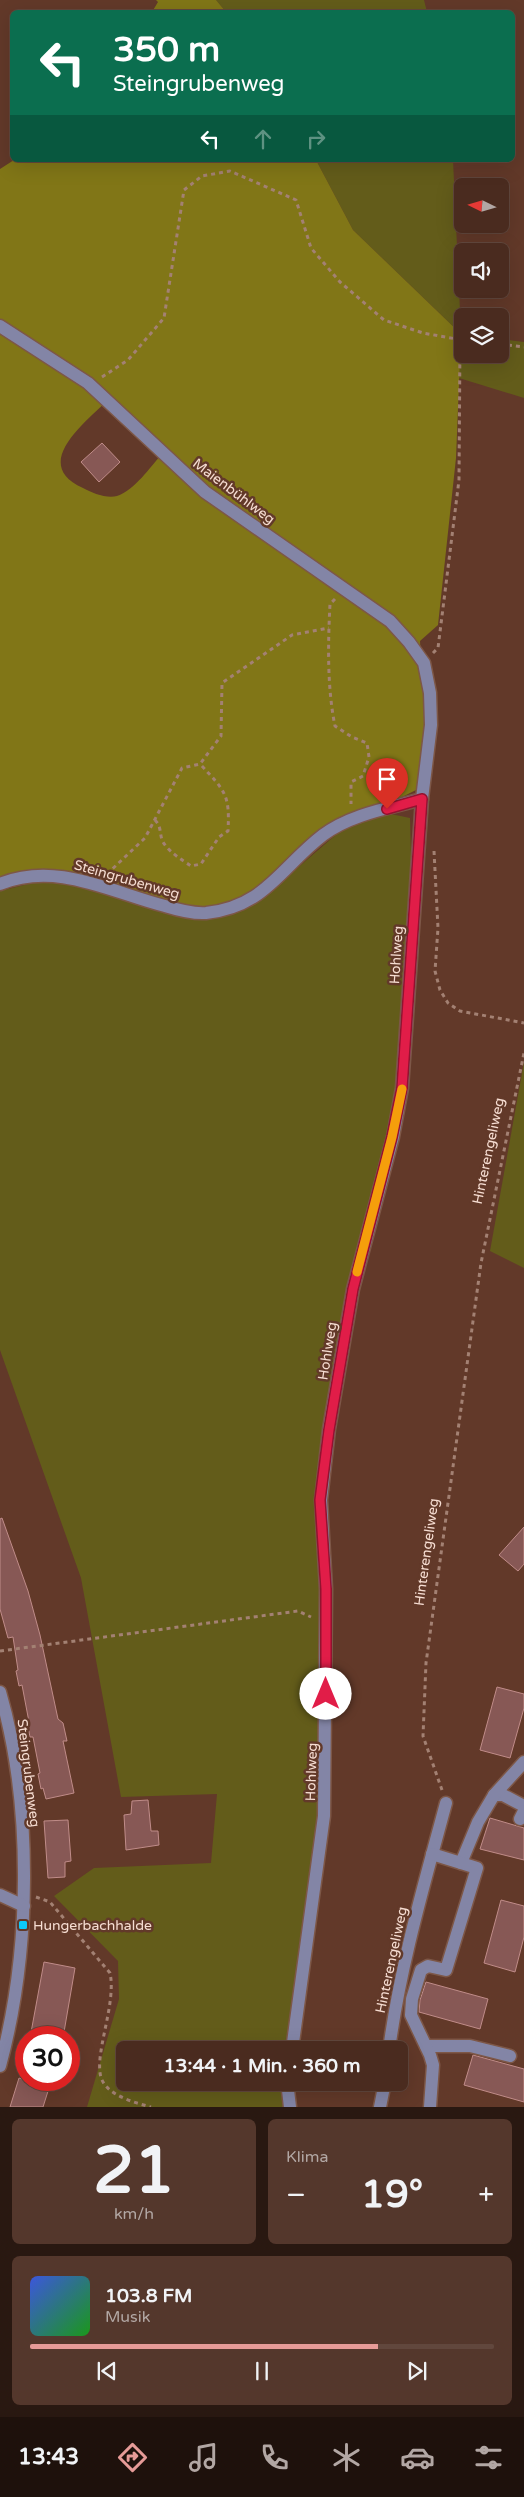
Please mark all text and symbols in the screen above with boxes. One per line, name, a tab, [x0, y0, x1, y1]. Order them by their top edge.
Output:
text: 350 m	[113, 29, 220, 71]
icon: left	[30, 30, 95, 95]
text: Steingrubenweg	[113, 71, 285, 97]
icon: left	[196, 125, 224, 153]
icon: ahead	[249, 125, 277, 153]
icon: right	[302, 125, 330, 153]
north arrow	[454, 178, 509, 232]
map controls	[454, 178, 509, 363]
button: sound	[454, 243, 509, 298]
button: layers	[454, 308, 509, 363]
street label: Maienbühlweg	[189, 455, 278, 528]
pin	[366, 758, 408, 809]
icon: arrive	[373, 765, 401, 793]
street label: Steingrubenweg	[72, 856, 182, 903]
street label: Hohlweg	[386, 925, 407, 985]
street label: Hinterengeliweg	[469, 1096, 508, 1206]
street label: Hohlweg	[315, 1321, 340, 1381]
street label: Hinterengeliweg	[411, 1497, 442, 1607]
position arrow	[299, 1667, 351, 1719]
street label: Steingrubenweg	[13, 1718, 44, 1828]
street label: Hohlweg	[302, 1742, 321, 1802]
street label: Hinterengeliweg	[372, 1905, 411, 2015]
place label: Hungerbachhalde	[33, 1917, 152, 1934]
marker: Hungerbachhalde	[17, 1919, 29, 1931]
speed limit sign: 30	[15, 2026, 80, 2091]
text: 13:44 · 1 Min. · 360 m	[164, 2055, 360, 2077]
text: 21	[93, 2132, 175, 2211]
text: Klima	[286, 2147, 328, 2167]
text: 19°	[361, 2172, 423, 2218]
text: −	[286, 2178, 306, 2212]
text: +	[478, 2178, 494, 2212]
text: km/h	[114, 2204, 154, 2224]
text: 103.8 FM	[105, 2285, 192, 2307]
text: Musik	[105, 2307, 150, 2327]
icon: previous	[93, 2357, 121, 2385]
icon: pause	[248, 2357, 276, 2385]
icon: next	[403, 2357, 431, 2385]
icon: directions	[115, 2440, 150, 2475]
icon: music	[186, 2440, 221, 2475]
icon: phone	[257, 2440, 292, 2475]
icon: climate	[329, 2440, 364, 2475]
icon: car	[400, 2440, 435, 2475]
icon: filters	[471, 2440, 506, 2475]
text: 13:43	[18, 2444, 79, 2470]

